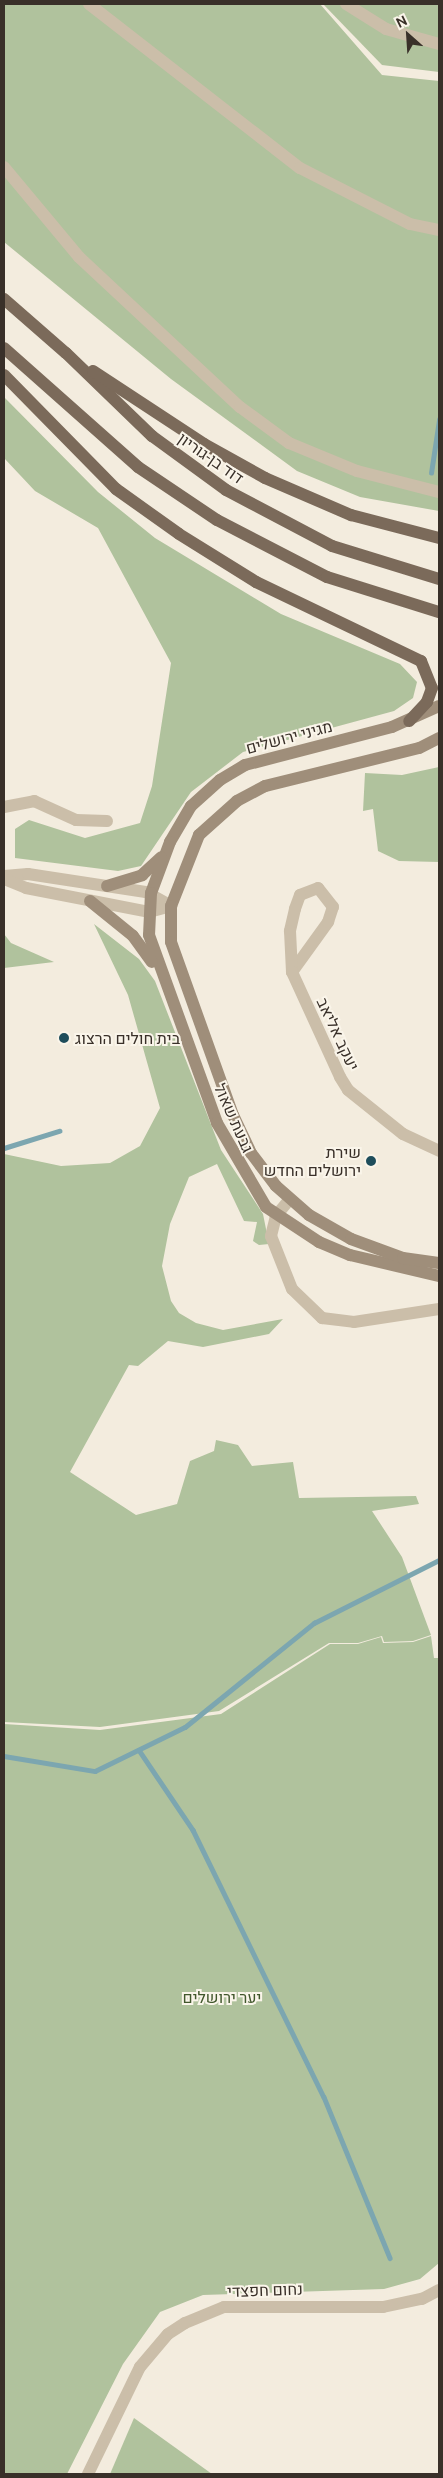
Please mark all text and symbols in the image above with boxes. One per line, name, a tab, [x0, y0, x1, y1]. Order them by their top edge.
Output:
north arrow	[383, 10, 433, 60]
text: N	[393, 12, 410, 31]
street label: דוד בן-גוריון	[175, 428, 247, 488]
street label: מגיני ירושלים	[244, 716, 334, 758]
street label: יעקב אליאב	[313, 995, 363, 1073]
place label: בית חולים הרצוג	[75, 1028, 180, 1048]
marker: בית חולים הרצוג	[57, 1031, 71, 1045]
street label: גבעת שאול	[210, 1081, 258, 1155]
place label: שירת ירושלים החדש	[264, 1142, 361, 1180]
marker: שירת ירושלים החדש	[365, 1155, 377, 1167]
park label: יער ירושלים	[183, 1987, 261, 2007]
street label: נחום חפצדי	[227, 2279, 303, 2301]

